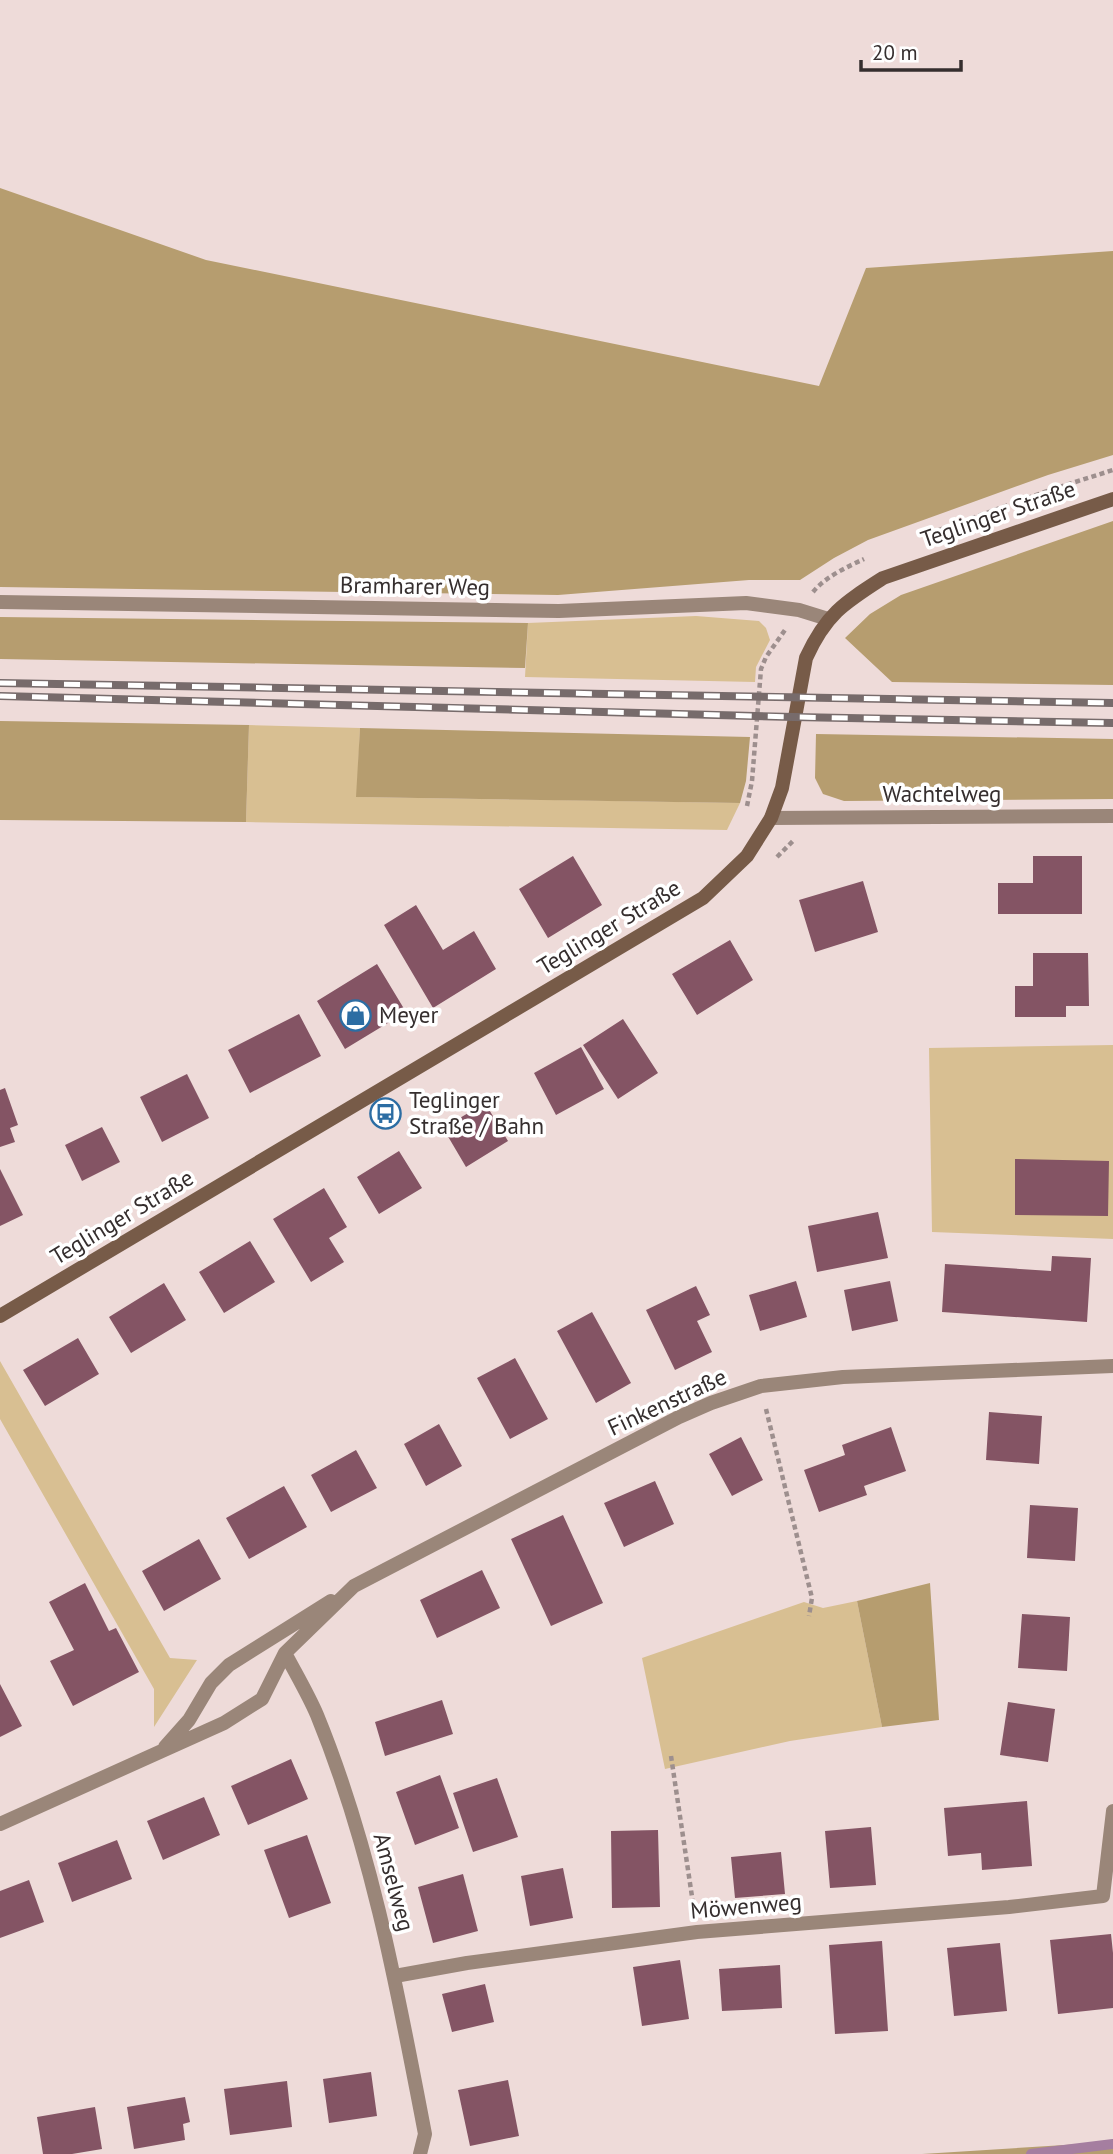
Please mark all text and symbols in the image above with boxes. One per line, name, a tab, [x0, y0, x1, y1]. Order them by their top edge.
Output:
scale bar	[861, 28, 961, 72]
text: 20 m	[872, 39, 918, 66]
street label: Teglinger Straße	[917, 474, 1079, 554]
street label: Bramharer Weg	[340, 570, 490, 601]
street label: Wachtelweg	[883, 779, 1001, 808]
street label: Teglinger Straße	[532, 873, 685, 981]
shop icon: Meyer	[339, 998, 373, 1032]
place label: Meyer	[379, 1000, 439, 1029]
place label: Teglinger Straße / Bahn	[409, 1085, 544, 1140]
bus stop icon: Teglinger Straße / Bahn	[369, 1096, 403, 1130]
street label: Teglinger Straße	[45, 1163, 198, 1271]
street label: Finkenstraße	[603, 1361, 731, 1442]
street label: Amselweg	[367, 1830, 422, 1934]
street label: Möwenweg	[689, 1886, 803, 1925]

